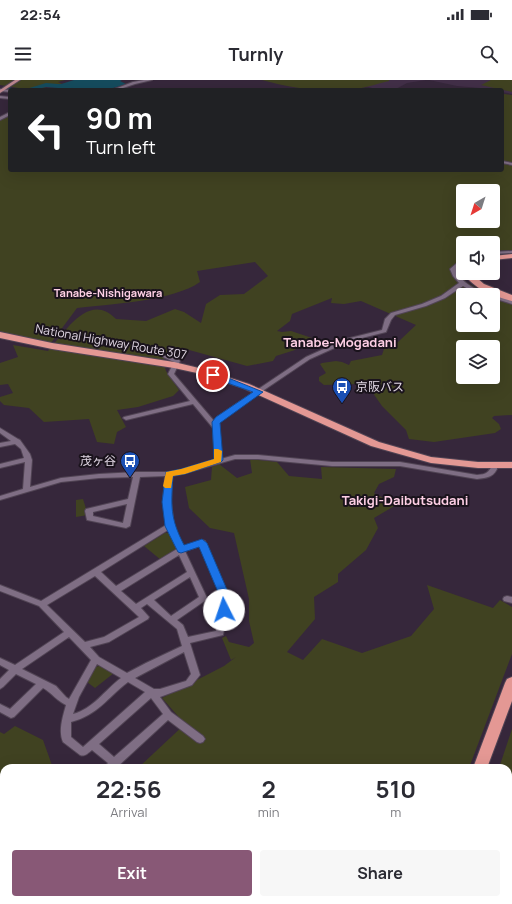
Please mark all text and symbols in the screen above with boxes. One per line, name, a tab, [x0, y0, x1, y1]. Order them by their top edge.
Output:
text: 22:54	[20, 4, 61, 25]
text: Turnly	[229, 42, 283, 66]
icon: menu	[12, 43, 34, 65]
icon: search	[478, 43, 500, 65]
text: 90 m	[86, 99, 153, 137]
icon: left	[20, 104, 72, 156]
text: Turn left	[86, 135, 156, 159]
north arrow	[456, 184, 500, 228]
map controls	[456, 184, 500, 384]
button: sound	[456, 236, 500, 280]
district label: Tanabe-Nishigawara	[54, 285, 162, 300]
button: search	[456, 288, 500, 332]
street label: National Highway Route 307	[34, 320, 188, 363]
district label: Tanabe-Mogadani	[283, 333, 397, 351]
button: layers	[456, 340, 500, 384]
pin	[196, 358, 230, 392]
icon: arrive	[202, 364, 224, 386]
bus stop icon: 京阪バス	[331, 376, 353, 404]
place label: 京阪バス	[356, 378, 404, 395]
bus stop icon: 茂ヶ谷	[119, 450, 141, 478]
place label: 茂ヶ谷	[80, 452, 116, 469]
district label: Takigi-Daibutsudani	[342, 491, 468, 509]
position arrow	[203, 589, 245, 631]
text: 22:56	[96, 772, 162, 805]
text: 2	[262, 772, 276, 805]
text: 510	[376, 772, 416, 805]
text: Arrival	[110, 803, 147, 821]
text: min	[258, 803, 280, 821]
text: m	[390, 803, 401, 821]
button: Exit	[12, 850, 252, 896]
button: Share	[260, 850, 500, 896]

